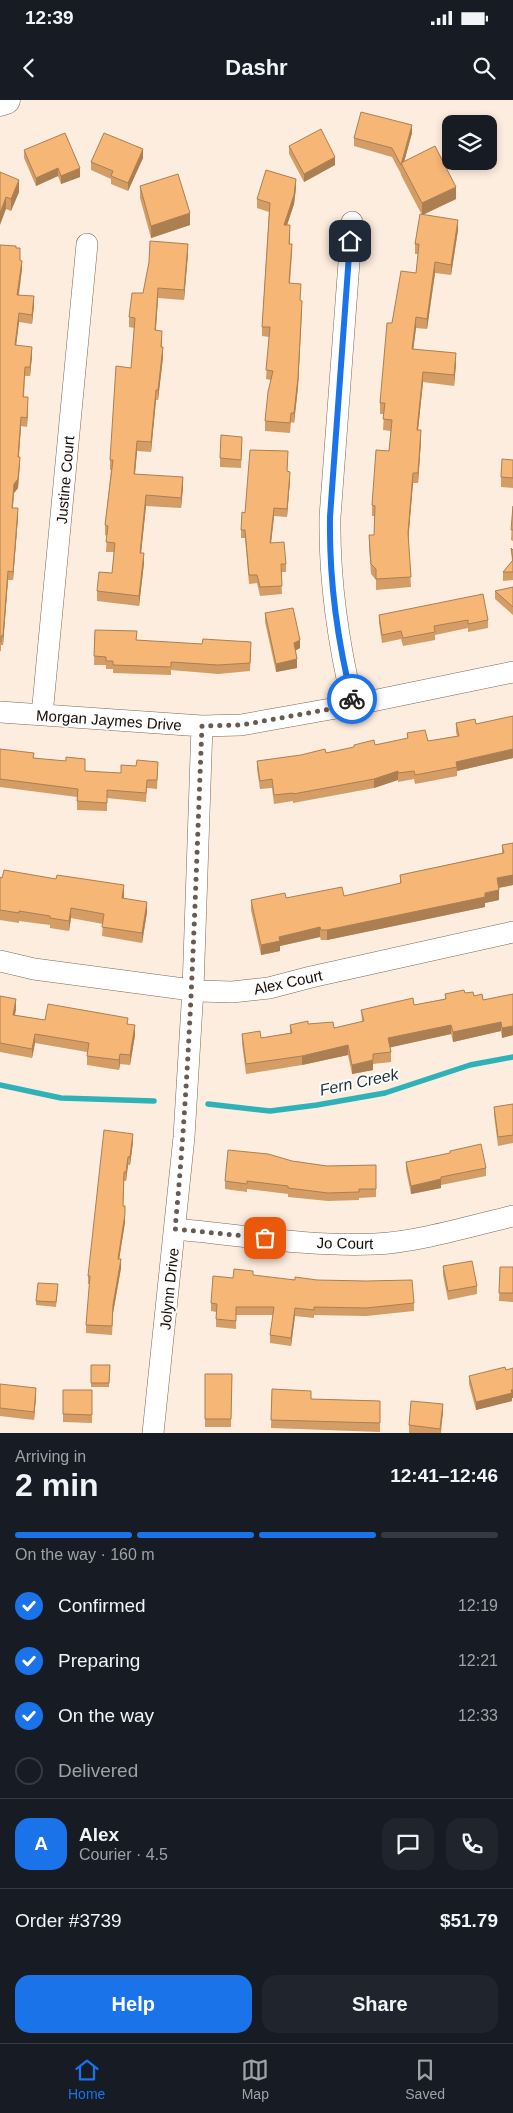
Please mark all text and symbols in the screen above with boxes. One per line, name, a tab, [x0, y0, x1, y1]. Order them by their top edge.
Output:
text: 12:39	[25, 7, 74, 28]
icon: back	[15, 54, 43, 82]
icon: search	[470, 54, 498, 82]
text: Dashr	[225, 55, 288, 80]
map controls	[442, 115, 497, 170]
button: layers	[442, 115, 497, 170]
pin	[329, 220, 371, 262]
icon: home	[336, 227, 364, 255]
street label: Justine Court	[53, 434, 77, 525]
courier	[327, 674, 377, 724]
icon: bike	[338, 685, 366, 713]
street label: Morgan Jaymes Drive	[36, 706, 182, 734]
street label: Alex Court	[252, 966, 325, 998]
water label: Fern Creek	[318, 1065, 401, 1099]
pin	[244, 1217, 286, 1259]
icon: bag	[251, 1224, 279, 1252]
street label: Jo Court	[317, 1234, 374, 1252]
street label: Jolynn Drive	[156, 1247, 182, 1331]
text: Arriving in	[15, 1448, 86, 1465]
text: 12:41–12:46	[390, 1465, 498, 1486]
text: 2 min	[15, 1467, 99, 1503]
text: On the way · 160 m	[15, 1546, 155, 1563]
icon: check	[15, 1592, 43, 1620]
text: Confirmed	[58, 1595, 146, 1616]
text: 12:19	[458, 1597, 498, 1614]
icon: check	[15, 1647, 43, 1675]
text: Preparing	[58, 1650, 140, 1671]
text: 12:21	[458, 1652, 498, 1669]
icon: check	[15, 1702, 43, 1730]
text: On the way	[58, 1705, 154, 1726]
text: 12:33	[458, 1707, 498, 1724]
text: Delivered	[58, 1760, 138, 1781]
button: chat	[382, 1818, 434, 1870]
button: phone	[446, 1818, 498, 1870]
text: Alex	[79, 1824, 119, 1845]
text: A	[34, 1833, 48, 1854]
text: Courier · 4.5	[79, 1846, 168, 1863]
text: Order #3739	[15, 1910, 122, 1931]
text: $51.79	[440, 1910, 498, 1931]
button: Help	[15, 1975, 252, 2033]
button: Share	[262, 1975, 498, 2033]
tab: Home	[68, 2056, 105, 2102]
tab: Map	[241, 2056, 269, 2102]
tab: Saved	[405, 2056, 445, 2102]

